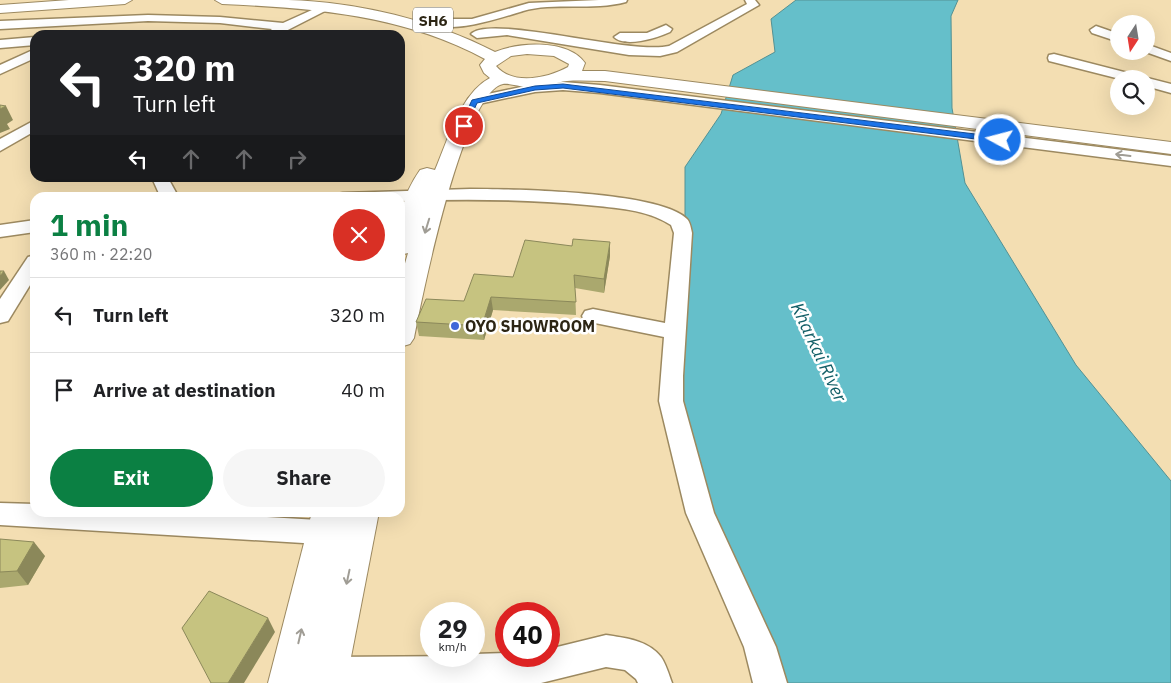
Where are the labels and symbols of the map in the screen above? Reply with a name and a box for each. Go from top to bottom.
road number: SH6 [413,8,453,32]
north arrow [1110,15,1155,60]
pin [443,105,485,147]
position arrow [973,113,1025,165]
one-way arrow [1115,150,1131,160]
one-way arrow [422,218,432,234]
water label: Kharkai River [786,299,852,406]
place label: OYO SHOWROOM [465,316,595,336]
marker: OYO SHOWROOM [449,320,461,332]
one-way arrow [343,569,352,585]
speed limit sign: 40 [495,602,560,667]
one-way arrow [296,628,305,644]

